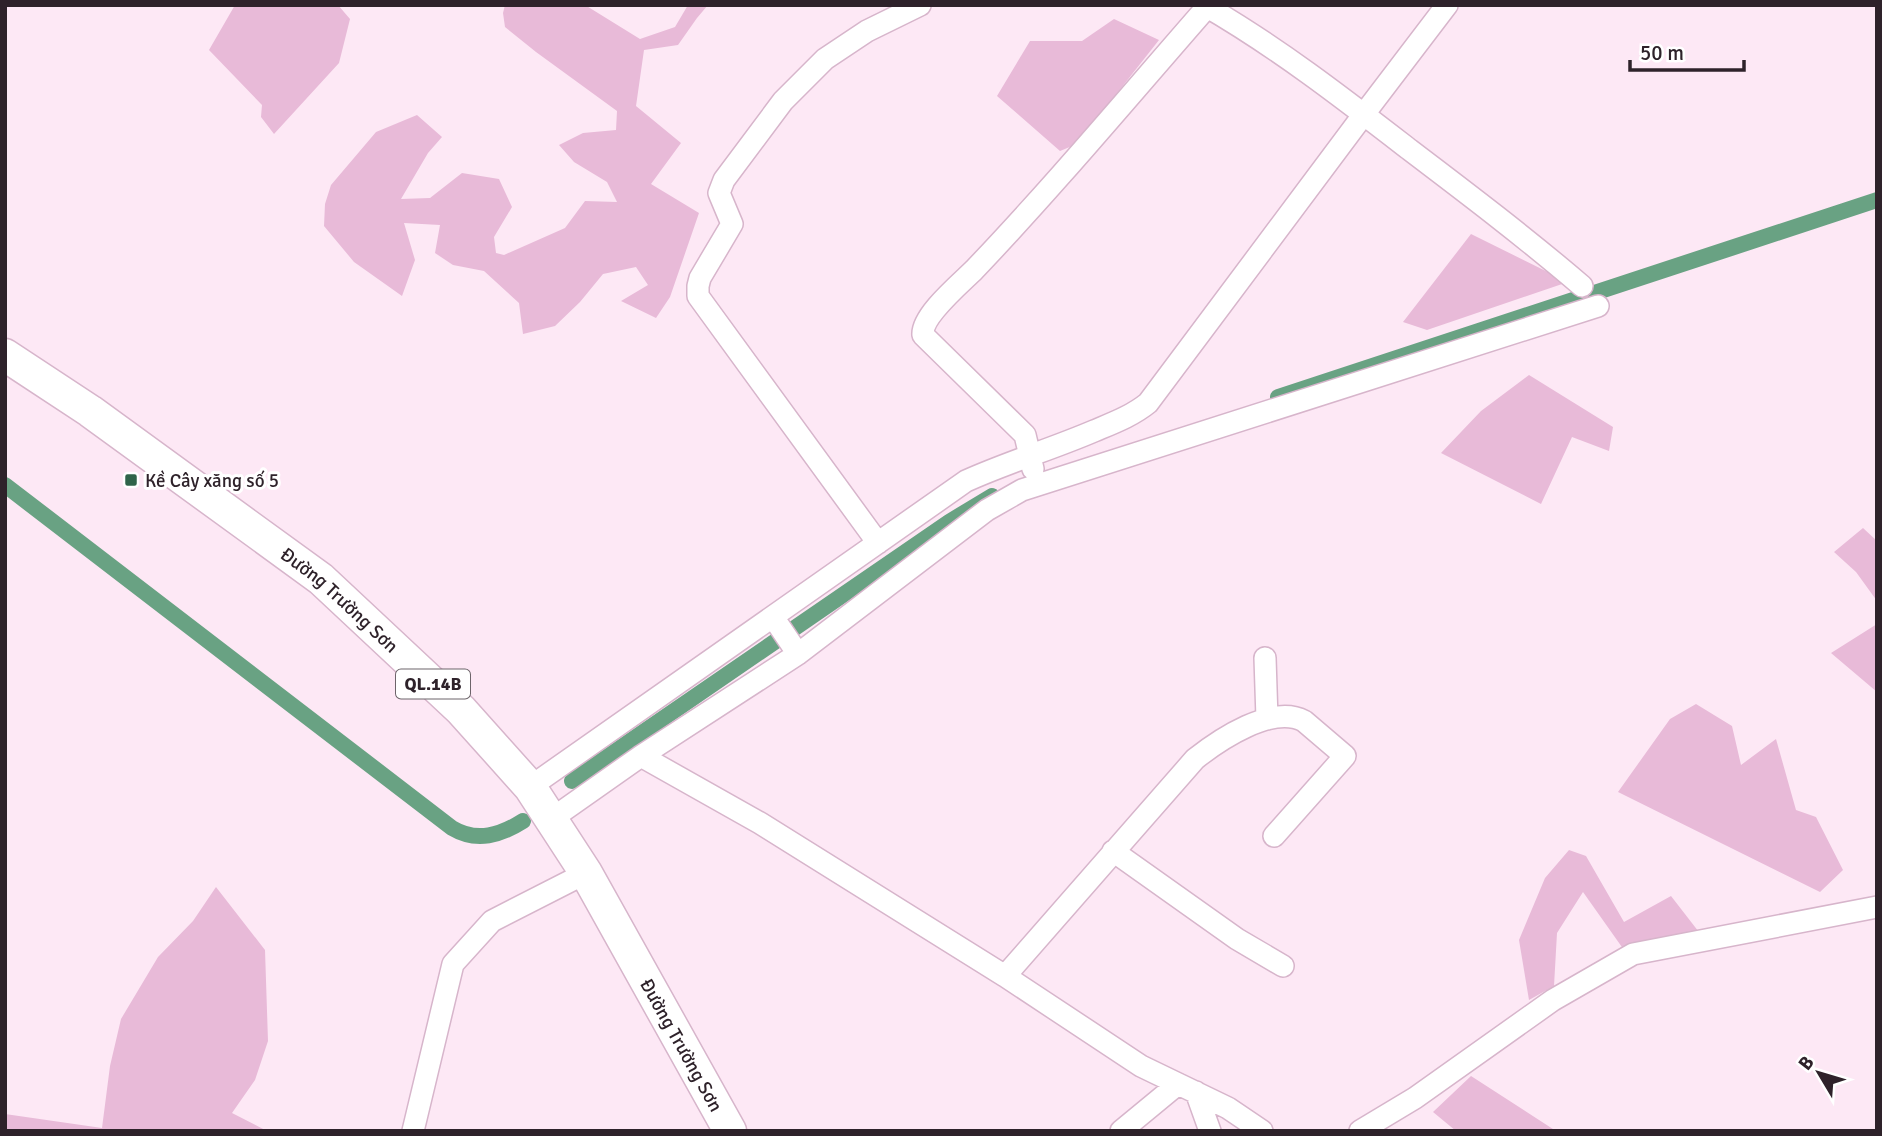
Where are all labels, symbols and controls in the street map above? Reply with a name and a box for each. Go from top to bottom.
scale bar [1630,28,1744,72]
text: 50 m [1640,40,1684,66]
place label: Kề Cây xăng số 5 [145,469,279,493]
marker: Kề Cây xăng số 5 [123,472,139,488]
street label: Đường Trường Sơn [275,543,403,658]
road number: QL.14B [396,670,470,698]
street label: Đường Trường Sơn [634,974,728,1116]
north arrow [1784,1038,1854,1108]
text: B [1793,1051,1820,1075]

